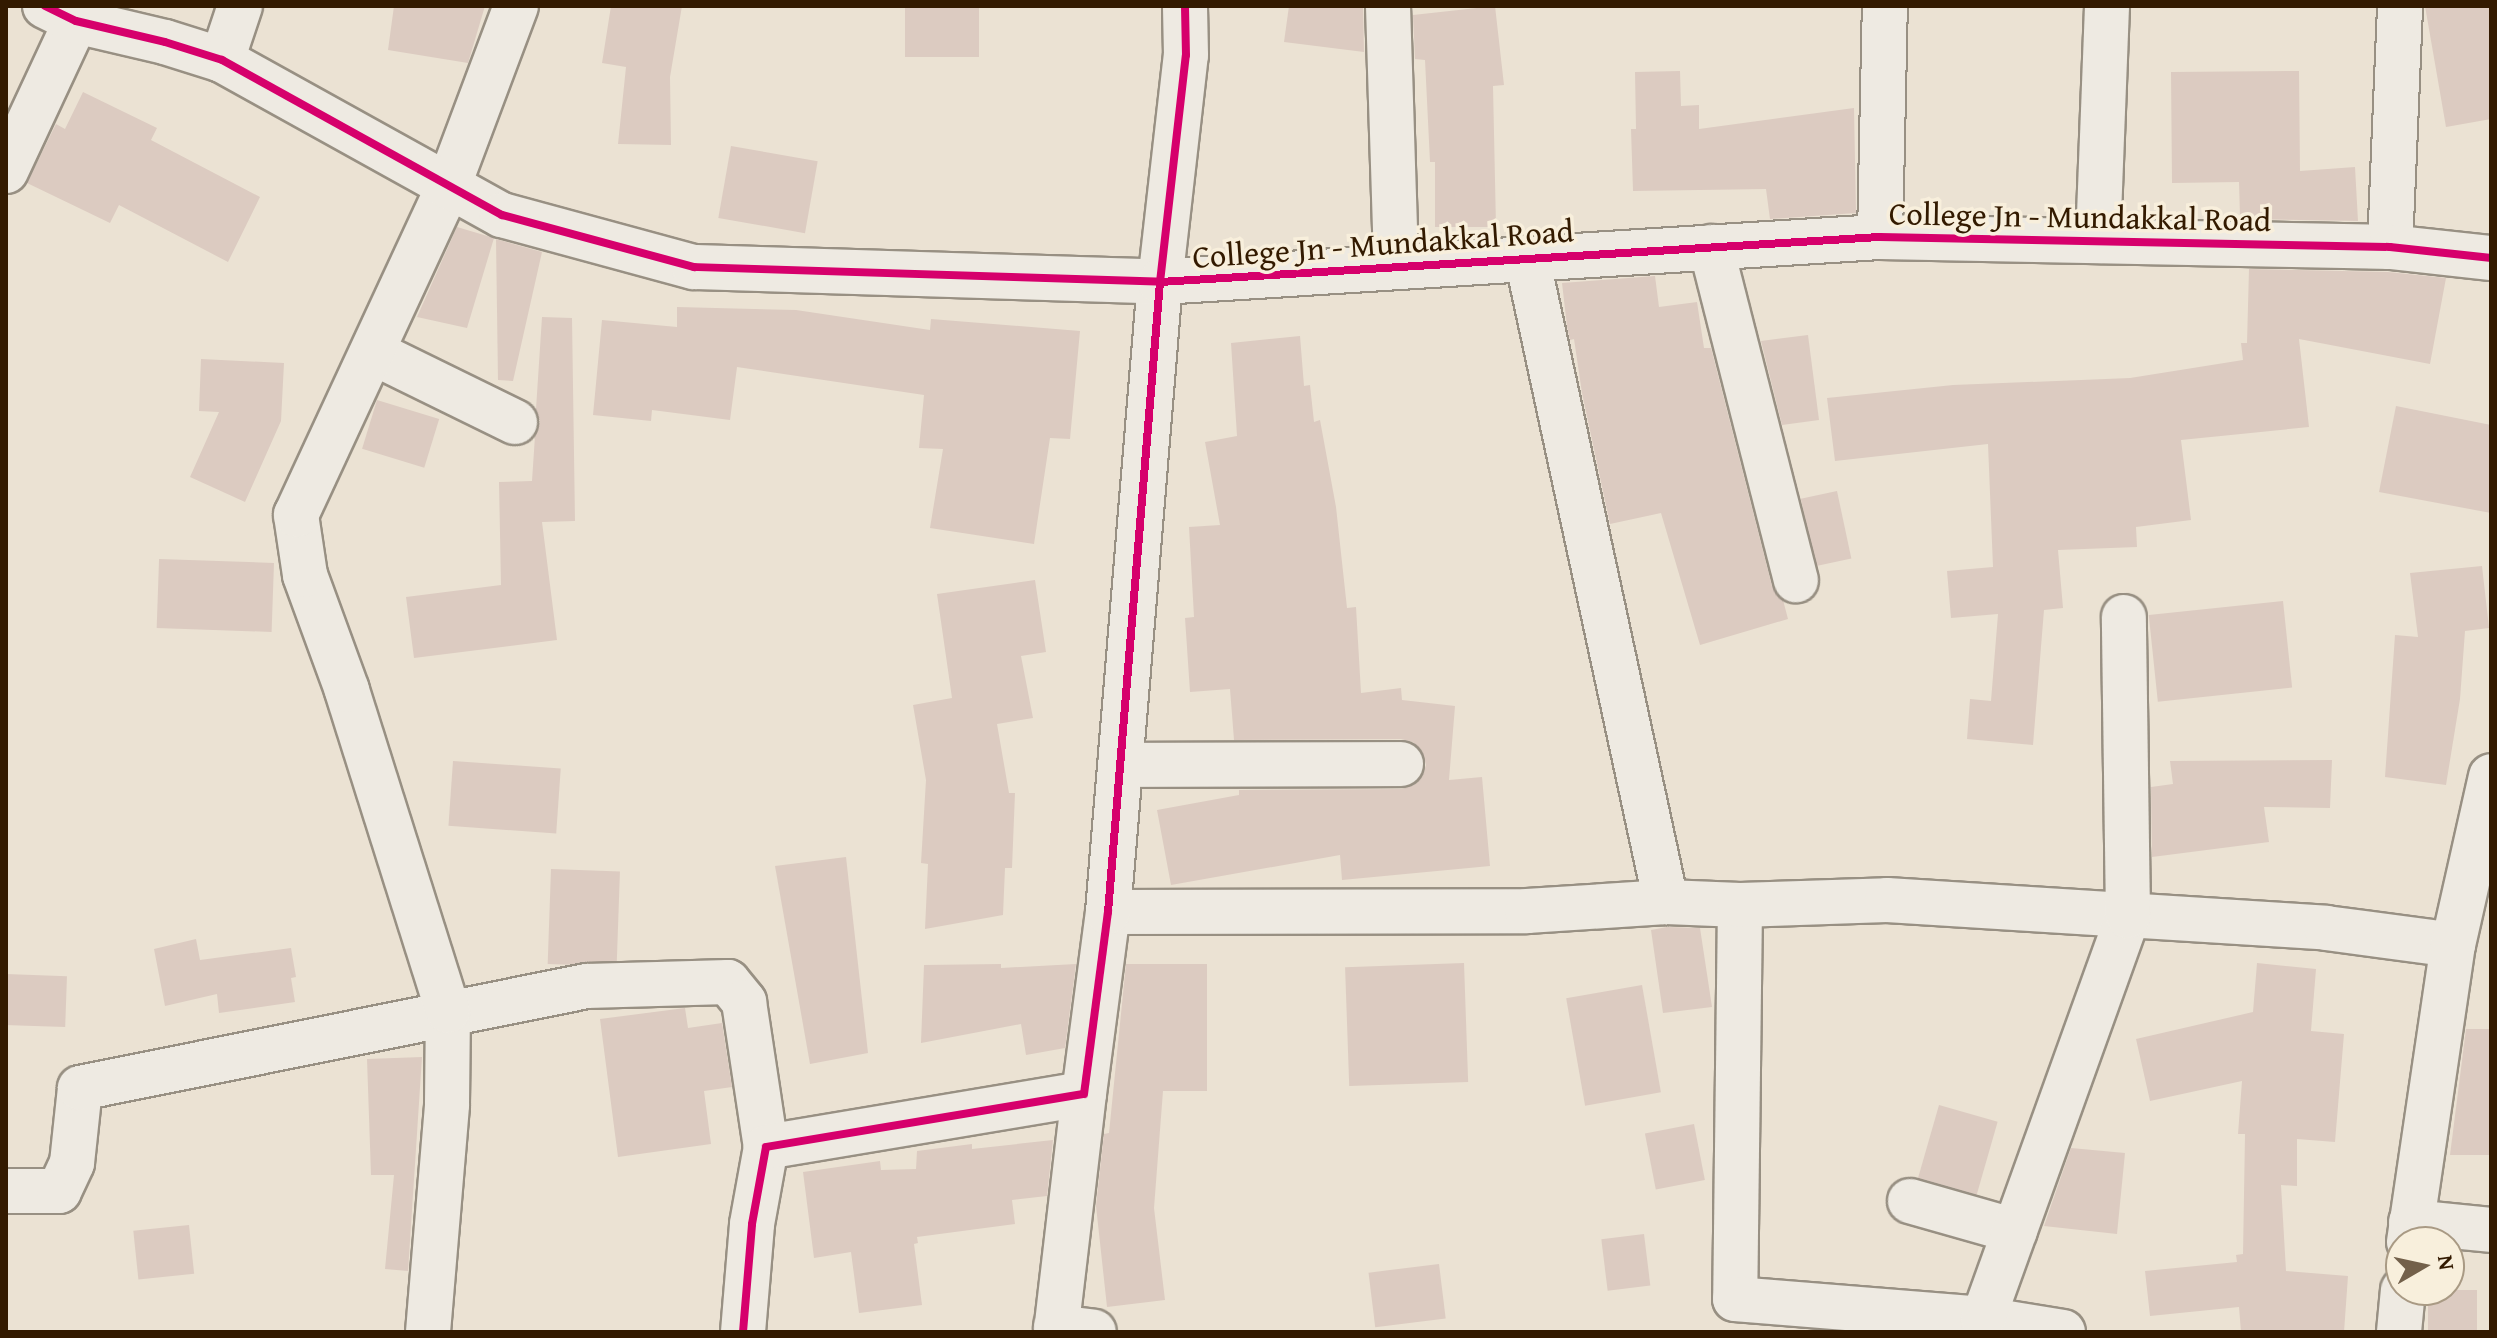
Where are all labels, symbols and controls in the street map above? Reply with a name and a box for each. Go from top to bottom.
street label: College Jn - Mundakkal Road [1889,194,2271,240]
street label: College Jn - Mundakkal Road [1191,212,1575,276]
north arrow [2385,1226,2465,1306]
text: N [2430,1253,2464,1272]

